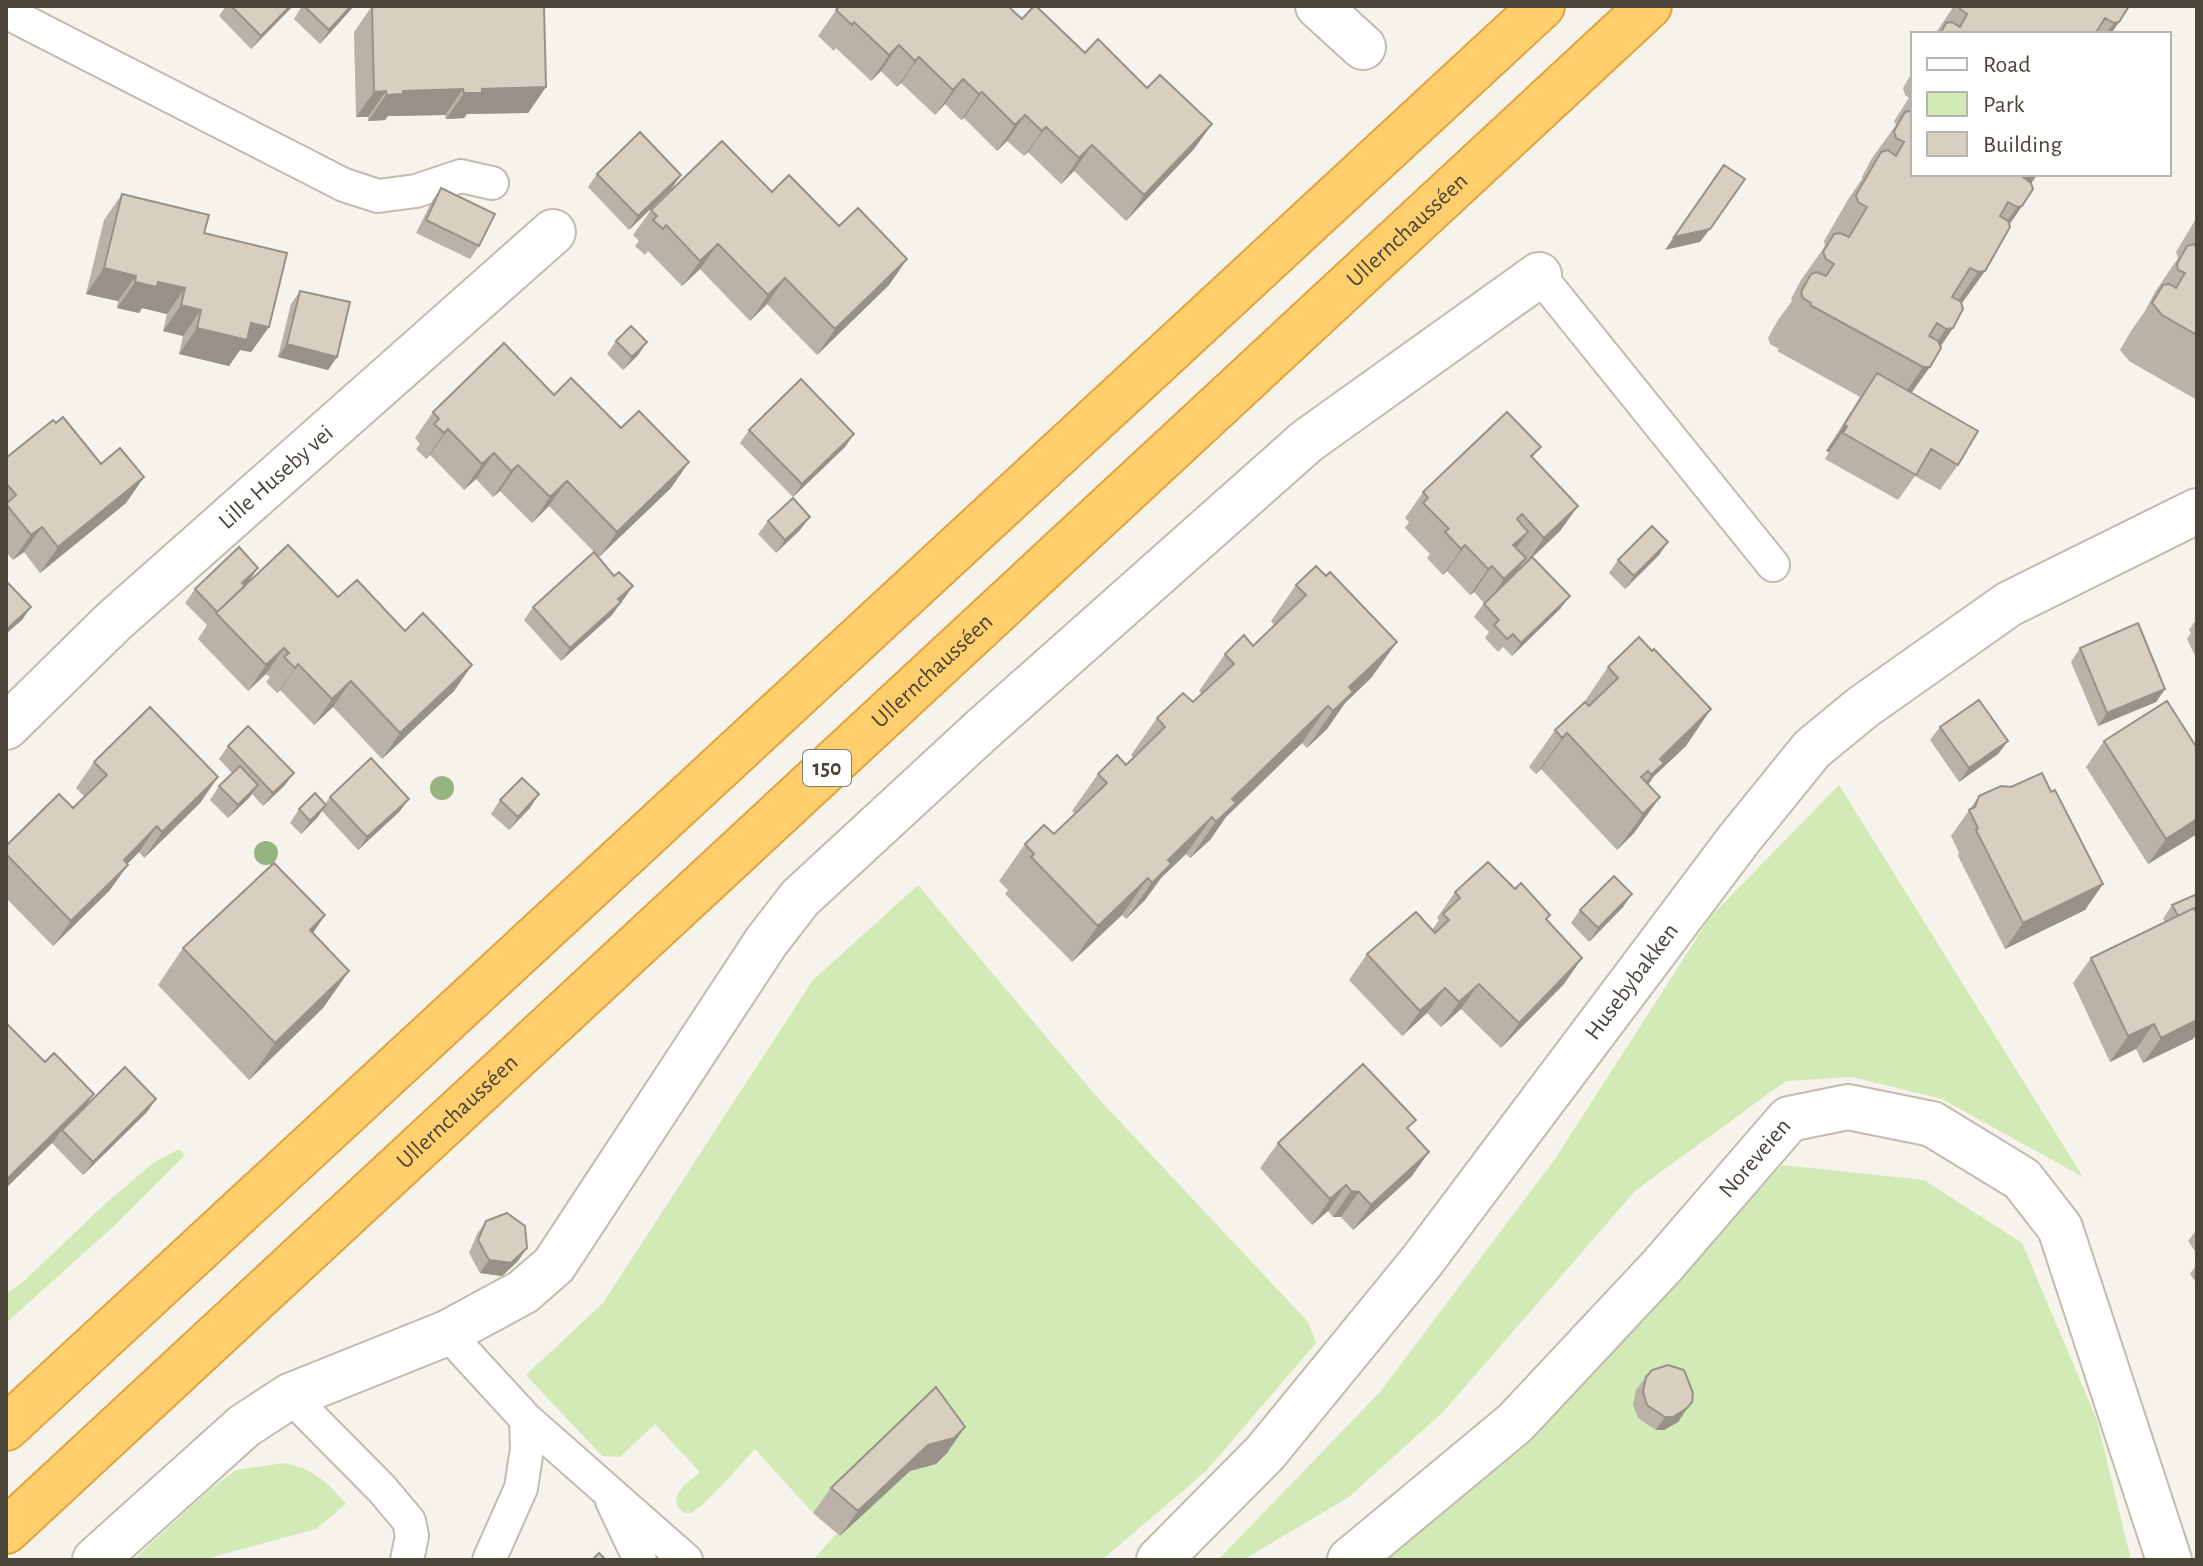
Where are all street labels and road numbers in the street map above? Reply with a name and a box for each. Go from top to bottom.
street label: Ullernchausséen [1342,169,1473,292]
street label: Lille Huseby vei [214,421,338,534]
street label: Ullernchausséen [867,609,998,733]
road number: 150 [803,750,851,786]
street label: Husebybakken [1580,919,1683,1044]
street label: Ullernchausséen [392,1050,523,1174]
street label: Noreveien [1715,1114,1796,1203]

